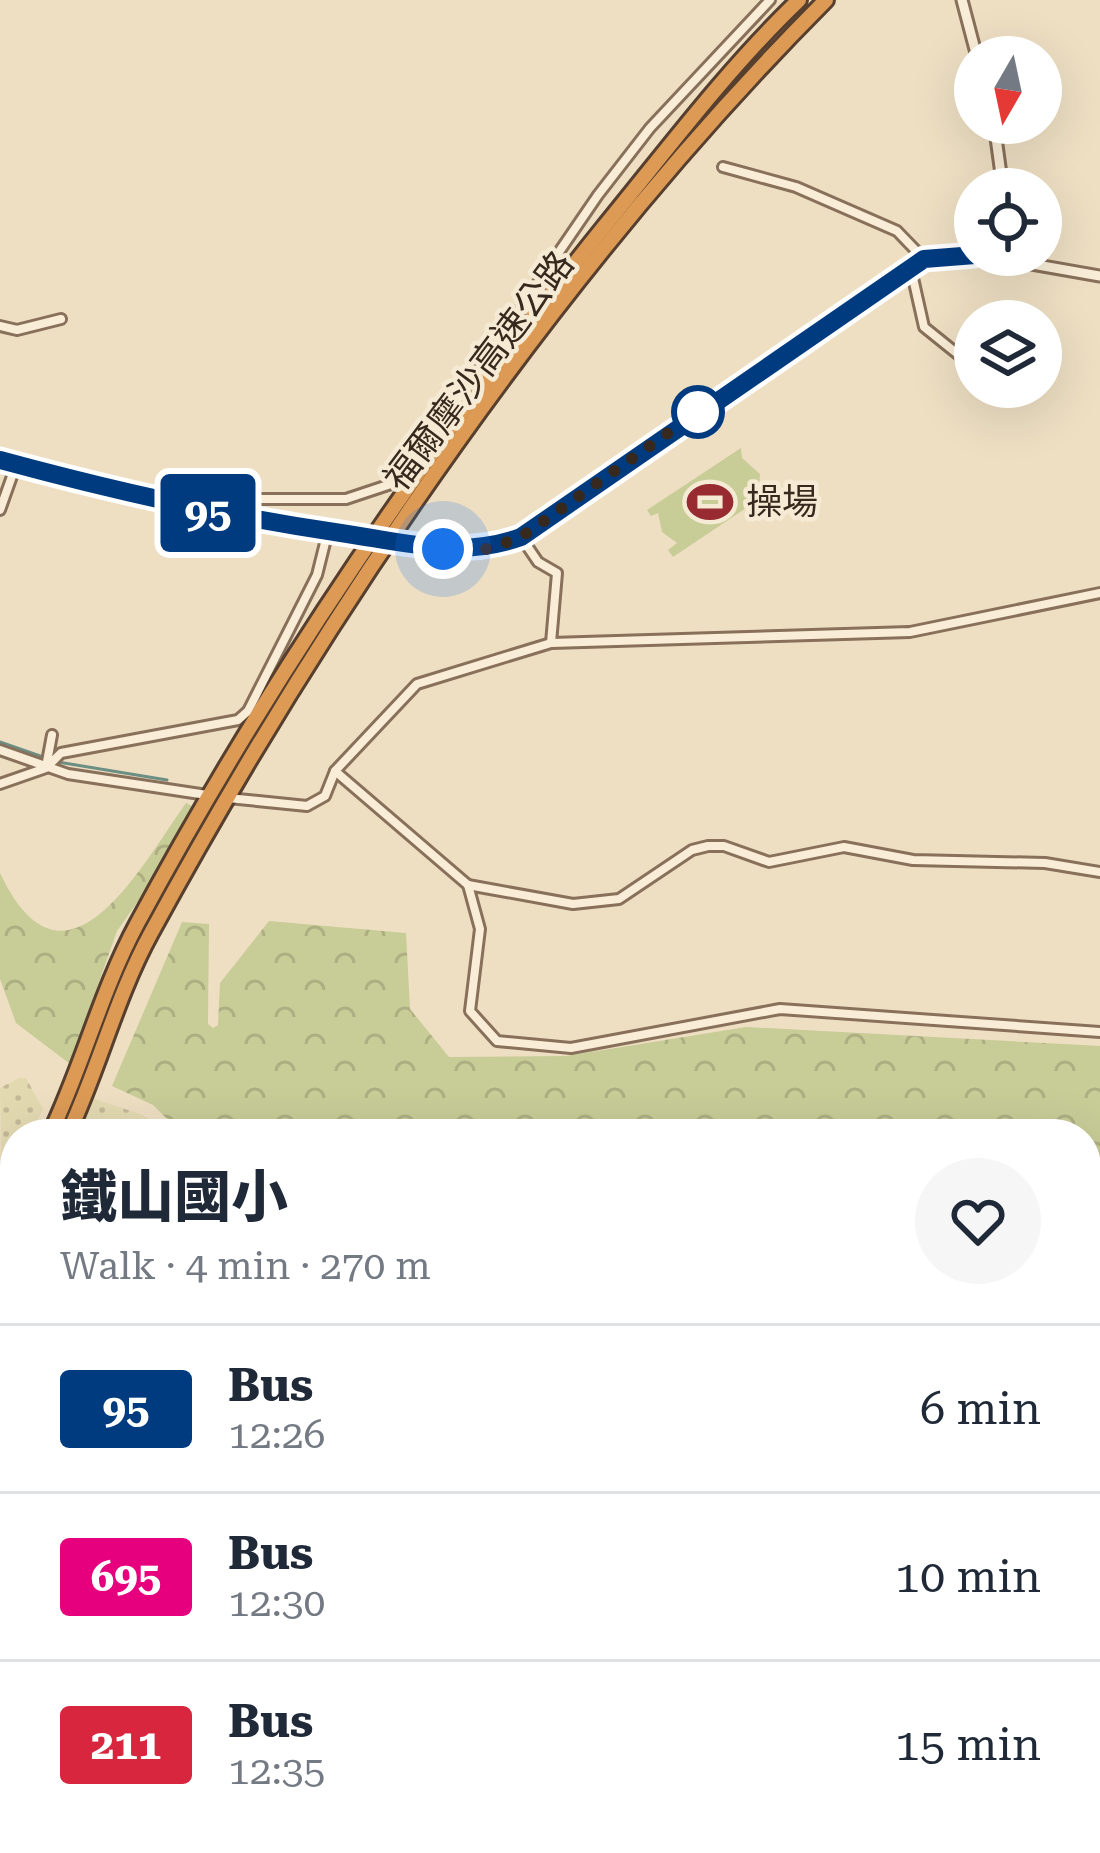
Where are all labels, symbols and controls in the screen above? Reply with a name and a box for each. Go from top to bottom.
north arrow [954,36,1062,144]
map controls [954,36,1062,408]
button: locate [954,168,1062,276]
street label: 福爾摩沙高速公路 [376,243,582,499]
button: layers [954,300,1062,408]
unlabelled marker [673,387,723,437]
line badge: 95 [154,474,262,552]
sports icon: 操場 [685,477,735,527]
place label: 操場 [746,481,818,523]
text: 95 [184,488,232,537]
your location [413,519,473,579]
button: heart [915,1158,1041,1284]
text: 鐵山國小 [60,1164,288,1231]
text: Walk · 4 min · 270 m [60,1243,431,1289]
text: Bus [228,1359,313,1412]
text: 6 min [920,1382,1041,1435]
text: 95 [102,1384,150,1433]
text: 12:26 [228,1412,325,1458]
text: Bus [228,1527,313,1580]
text: 10 min [895,1550,1041,1603]
text: 695 [91,1552,161,1601]
text: 12:30 [228,1580,325,1626]
text: Bus [228,1695,313,1748]
text: 15 min [895,1718,1041,1771]
text: 211 [91,1720,161,1769]
text: 12:35 [228,1748,325,1794]

